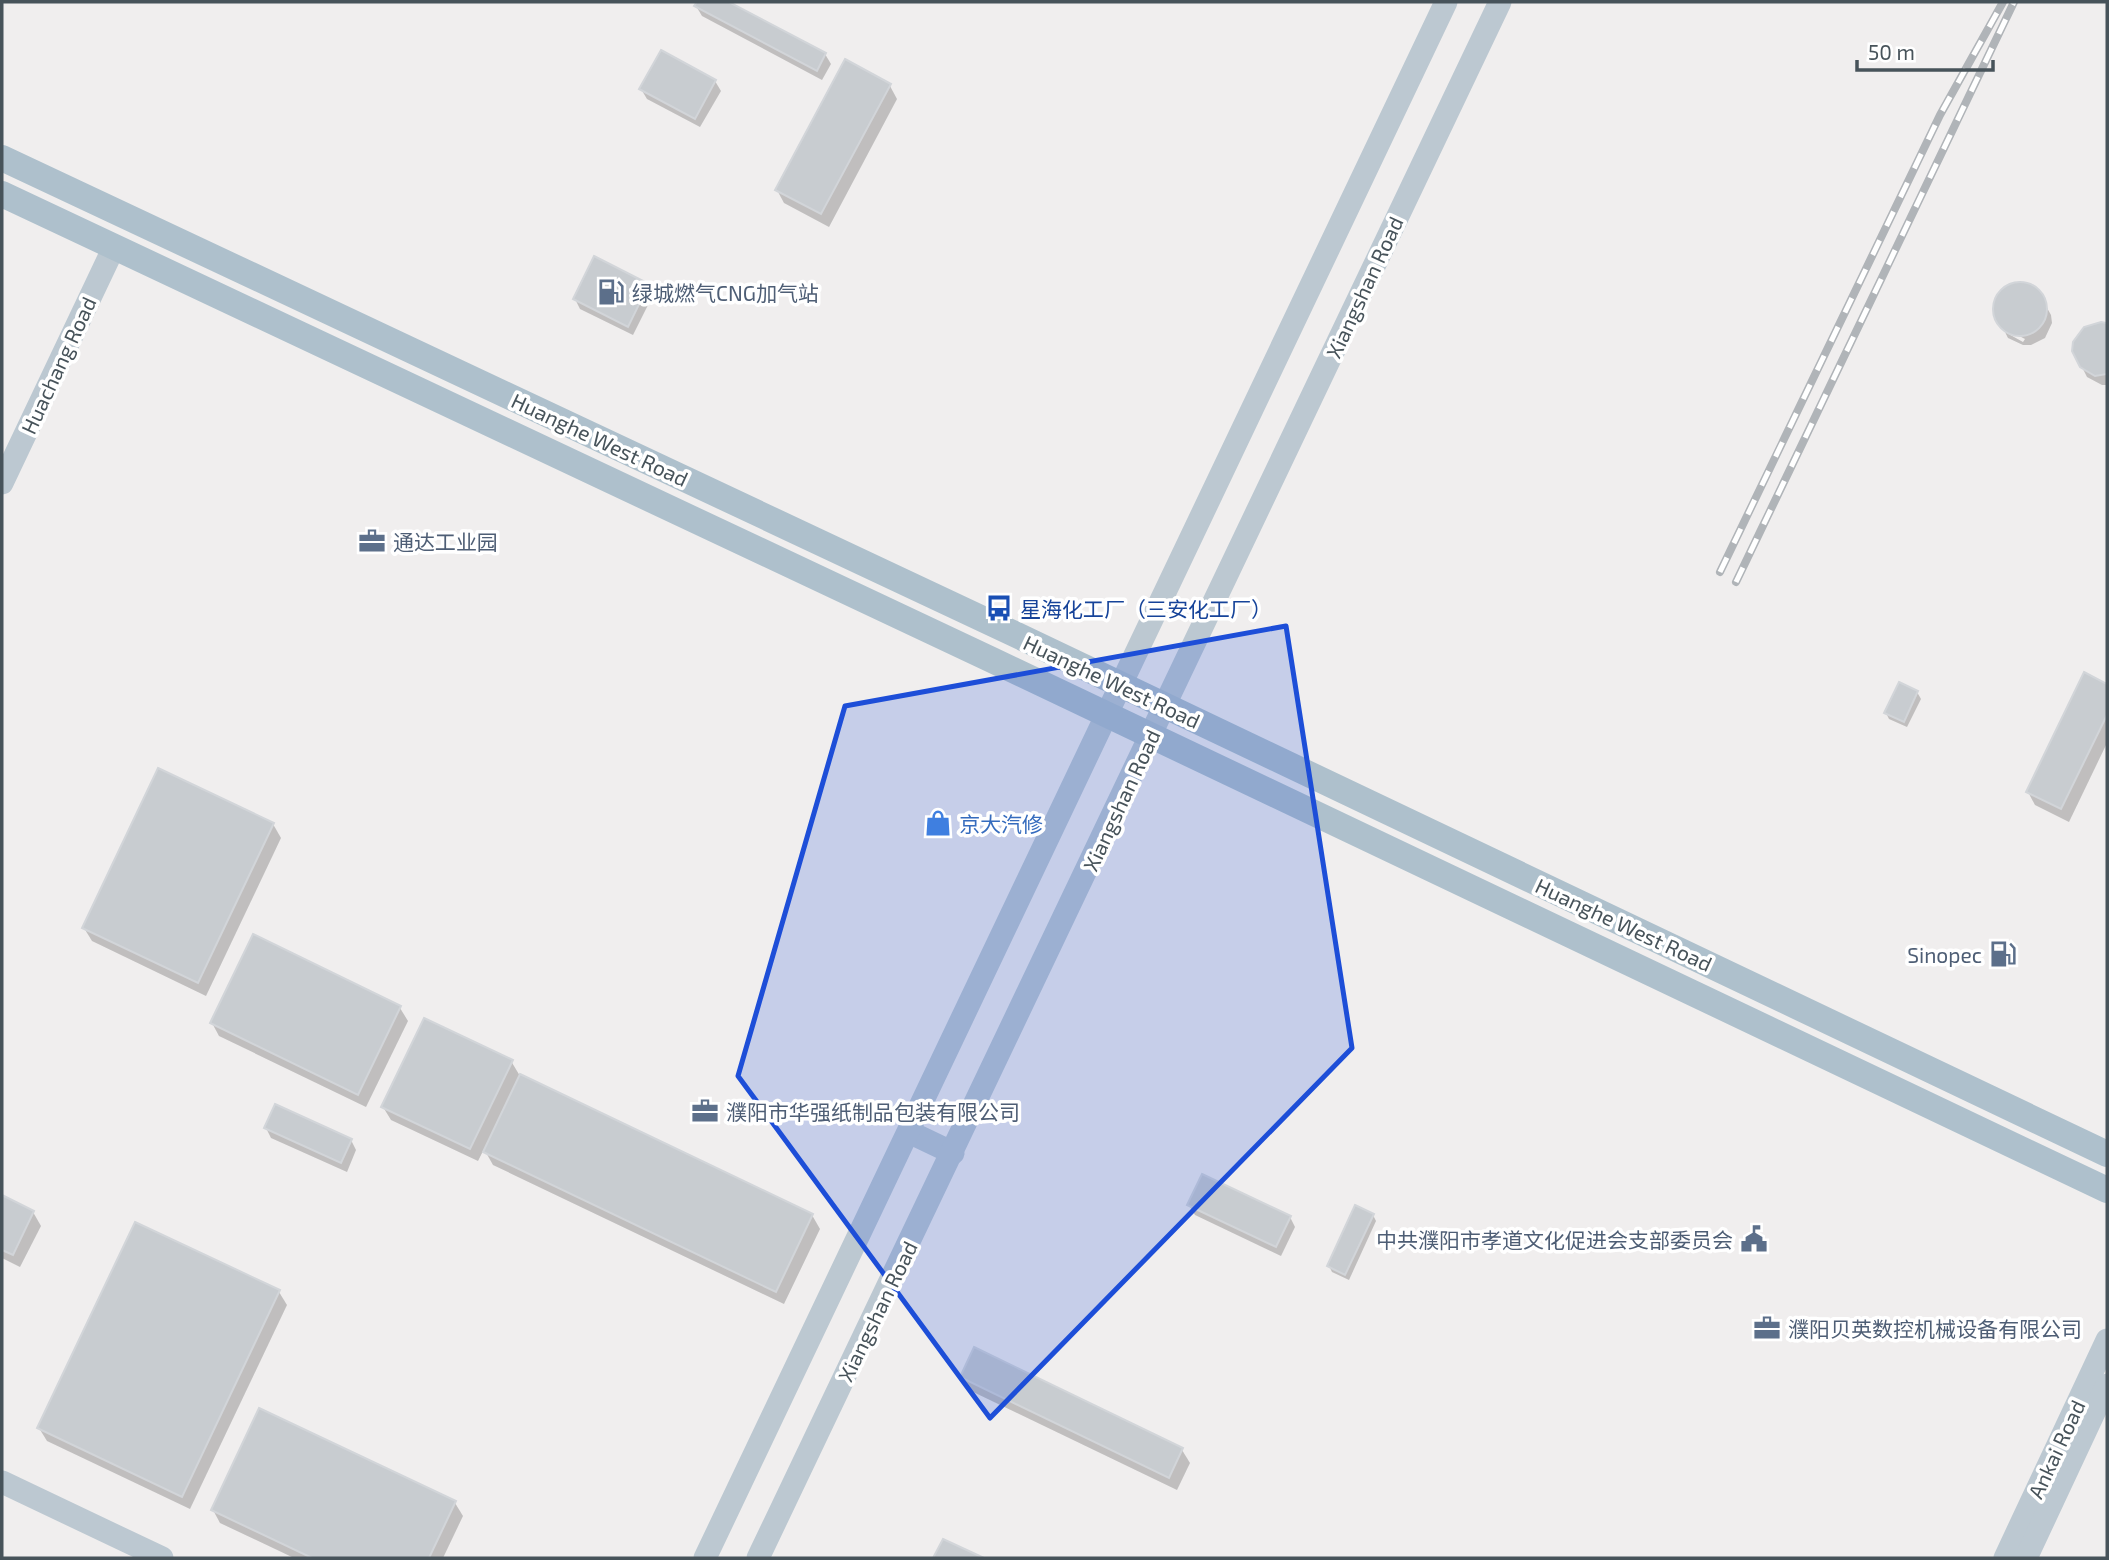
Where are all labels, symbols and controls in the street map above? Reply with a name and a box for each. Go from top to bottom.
scale bar [1857,28,1994,72]
text: 50 m [1868,39,1915,64]
street label: Xiangshan Road [1320,212,1408,362]
fuel station icon: 绿城燃气CNG加气站 [596,277,626,307]
place label: 绿城燃气CNG加气站 [632,280,819,305]
street label: Huachang Road [15,292,101,438]
street label: Huanghe West Road [508,387,692,491]
office icon: 通达工业园 [357,526,387,556]
place label: 通达工业园 [393,529,498,554]
bus stop icon: 星海化工厂（三安化工厂） [984,593,1014,623]
place label: 星海化工厂（三安化工厂） [1020,596,1272,621]
street label: Huanghe West Road [1020,629,1204,733]
street label: Xiangshan Road [1077,725,1165,875]
shop icon: 京大汽修 [923,808,953,838]
place label: 京大汽修 [959,811,1043,836]
street label: Huanghe West Road [1532,872,1716,976]
fuel station icon: Sinopec [1988,939,2018,969]
place label: Sinopec [1907,942,1982,967]
office icon: 濮阳市华强纸制品包装有限公司 [690,1096,720,1126]
place label: 濮阳市华强纸制品包装有限公司 [726,1099,1020,1124]
public building icon: 中共濮阳市孝道文化促进会支部委员会 [1739,1224,1769,1254]
place label: 中共濮阳市孝道文化促进会支部委员会 [1376,1227,1733,1252]
street label: Xiangshan Road [832,1237,922,1385]
office icon: 濮阳贝英数控机械设备有限公司 [1752,1313,1782,1343]
place label: 濮阳贝英数控机械设备有限公司 [1788,1316,2082,1341]
street label: Ankai Road [2022,1396,2090,1502]

